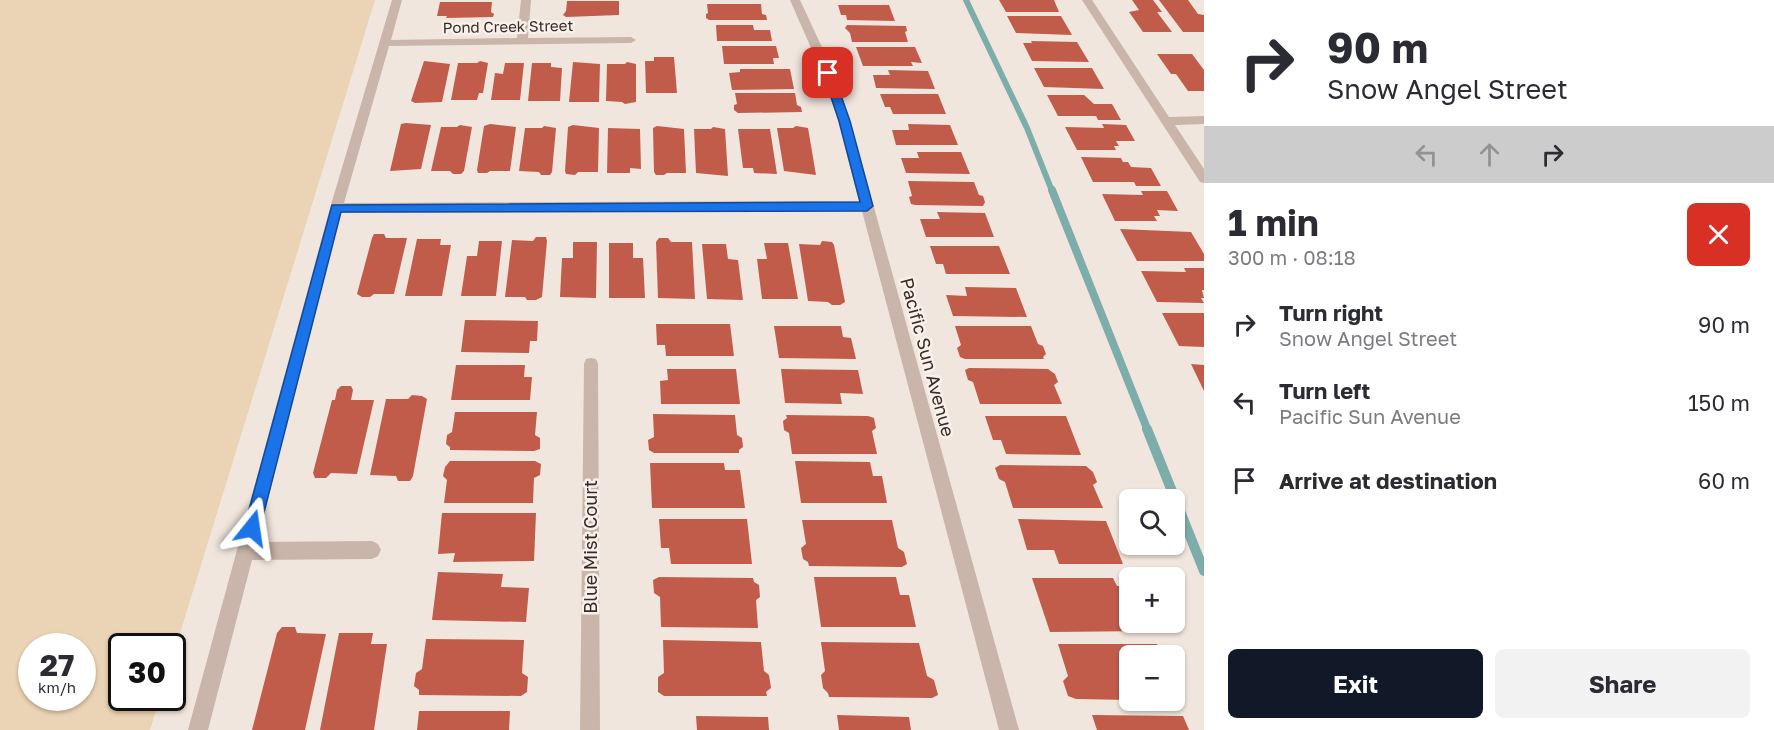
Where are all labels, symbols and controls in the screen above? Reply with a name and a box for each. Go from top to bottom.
street label: Pond Creek Street [442,16,574,36]
text: 90 m [1327,22,1428,72]
icon: right [1228,24,1306,102]
pin [802,47,853,98]
icon: arrive [811,56,844,89]
text: Snow Angel Street [1327,73,1568,105]
icon: left [1410,138,1443,171]
icon: ahead [1473,138,1506,171]
icon: right [1536,138,1569,171]
text: 1 min [1228,201,1319,244]
button: close [1687,203,1750,266]
text: 300 m · 08:18 [1228,245,1356,269]
street label: Pacific Sun Avenue [896,275,960,439]
text: Turn right [1279,299,1383,326]
icon: right [1228,308,1261,341]
text: 90 m [1698,311,1750,338]
text: Snow Angel Street [1279,326,1457,350]
text: Turn left [1279,377,1370,404]
icon: left [1228,386,1261,419]
text: 150 m [1688,389,1750,416]
text: Pacific Sun Avenue [1279,404,1461,428]
icon: arrive [1228,464,1261,497]
text: Arrive at destination [1279,467,1497,494]
text: 60 m [1698,467,1750,494]
street label: Blue Mist Court [579,480,601,614]
map controls [1119,489,1185,711]
button: search [1119,489,1185,555]
position arrow [220,496,284,560]
button: + [1119,567,1185,633]
speed limit sign: 30 [108,633,186,711]
button: − [1119,645,1185,711]
text: 27 [40,647,74,683]
button: Exit [1228,649,1483,718]
button: Share [1495,649,1750,718]
text: km/h [38,678,76,696]

